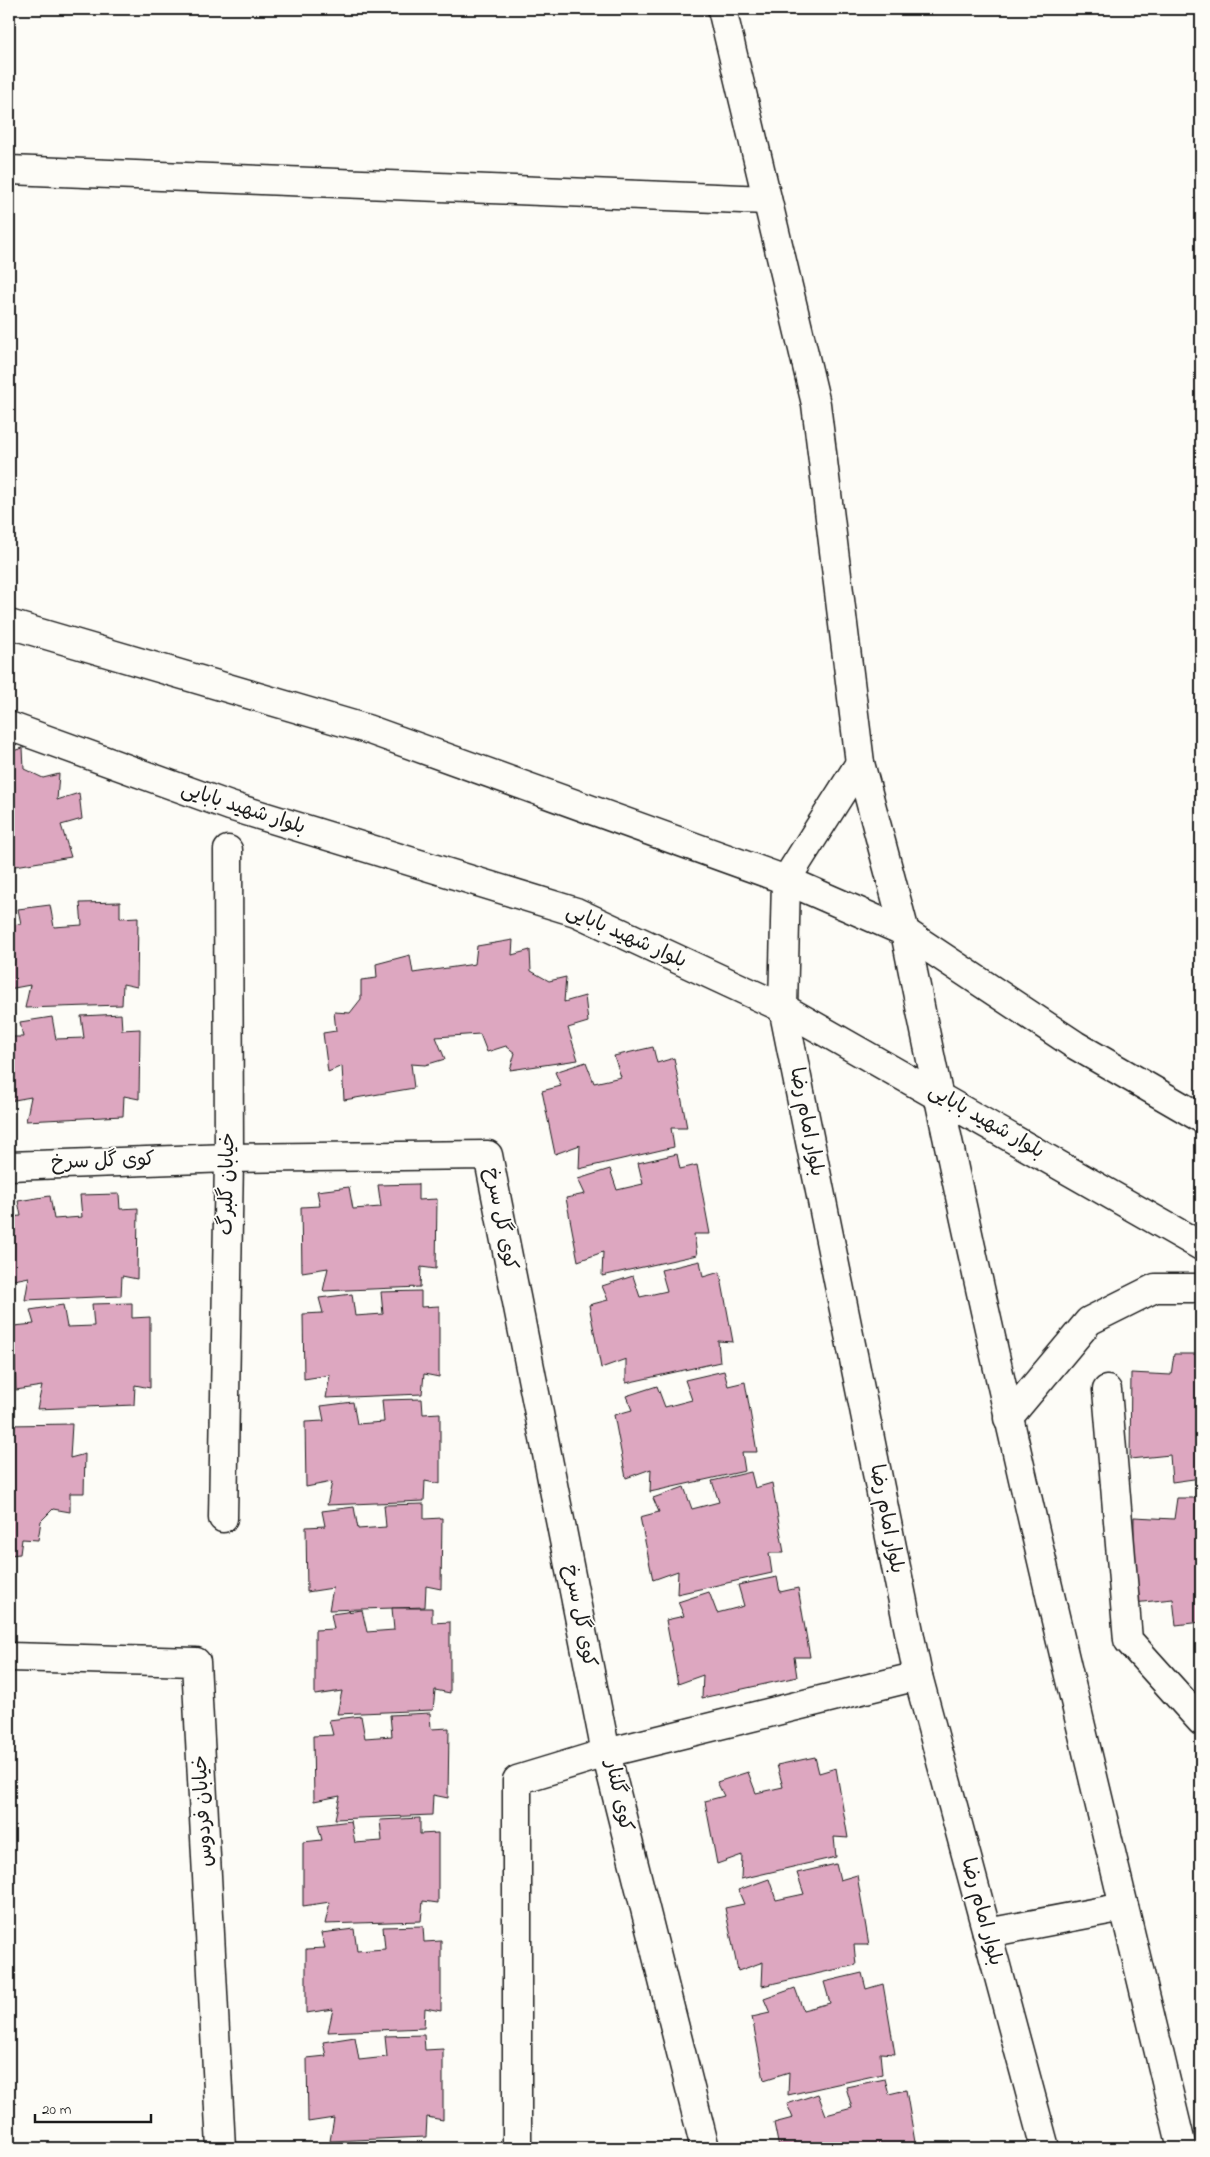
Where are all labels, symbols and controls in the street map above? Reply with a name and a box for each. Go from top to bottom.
street label: بلوار شهید بابایی [177,775,309,843]
street label: بلوار شهید بابایی [561,897,691,977]
street label: بلوار امام رضا [781,1065,831,1179]
street label: بلوار شهید بابایی [923,1077,1049,1167]
street label: خیابان گلبرگ [213,1132,243,1236]
street label: کوی گل سرخ [51,1146,155,1178]
street label: کوی گل سرخ [476,1165,524,1273]
street label: بلوار امام رضا [861,1462,911,1576]
street label: کوی گل سرخ [555,1562,603,1670]
street label: خیابان فردوس [187,1754,221,1868]
street label: کوی گلنار [596,1756,640,1834]
street label: بلوار امام رضا [953,1855,1009,1969]
scale bar [35,2092,151,2124]
text: 20 m [42,2099,72,2121]

